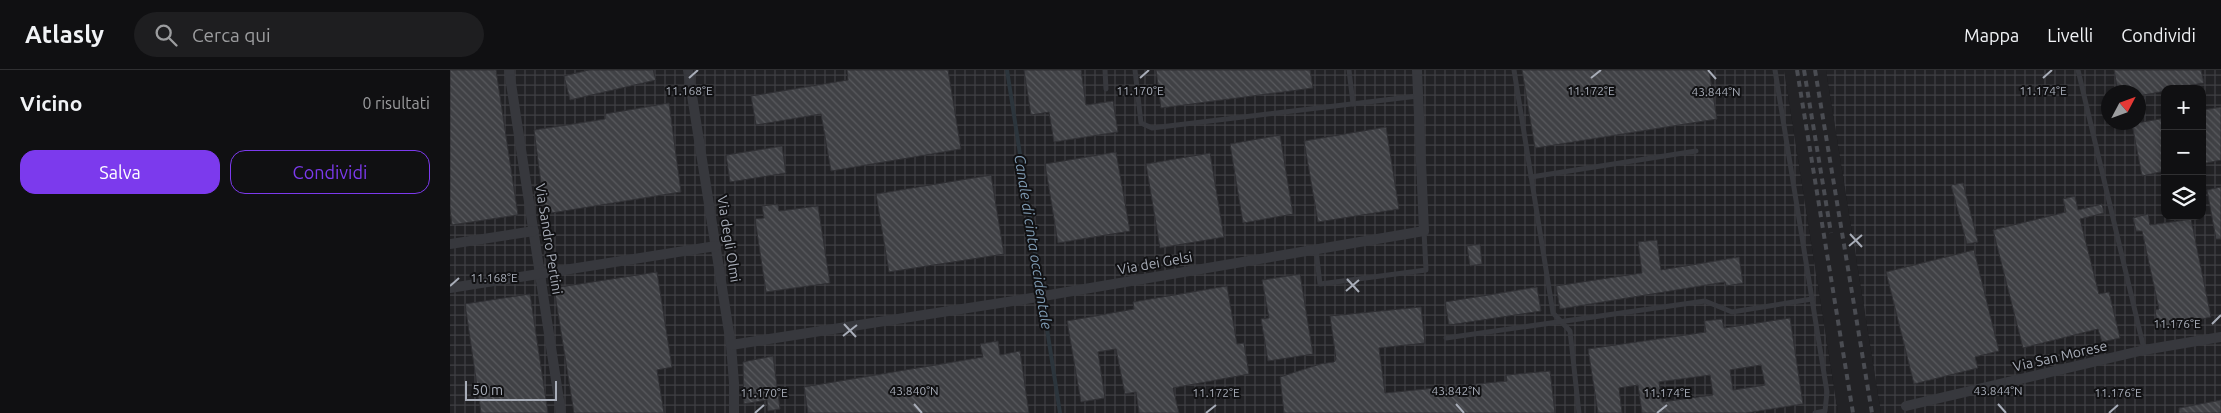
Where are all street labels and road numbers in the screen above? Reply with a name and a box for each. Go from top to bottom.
street label: Via Sandro Pertini [532,182,566,296]
street label: Via degli Olmi [714,195,744,283]
street label: Via dei Gelsi [1116,249,1194,277]
street label: Via San Morese [2011,337,2109,375]

